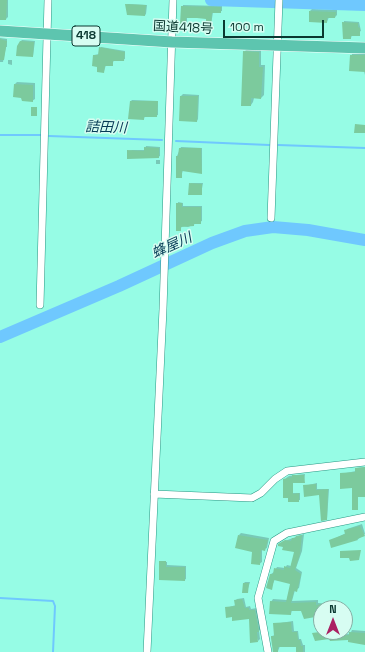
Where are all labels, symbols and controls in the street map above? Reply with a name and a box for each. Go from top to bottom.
scale bar [225,12,326,38]
street label: 国道418号 [152,19,214,37]
text: 100 m [230,19,264,35]
road number: 418 [72,26,100,46]
water label: 詰田川 [85,119,127,137]
water label: 蜂屋川 [149,230,195,262]
north arrow [313,600,353,640]
text: N [329,602,337,616]

